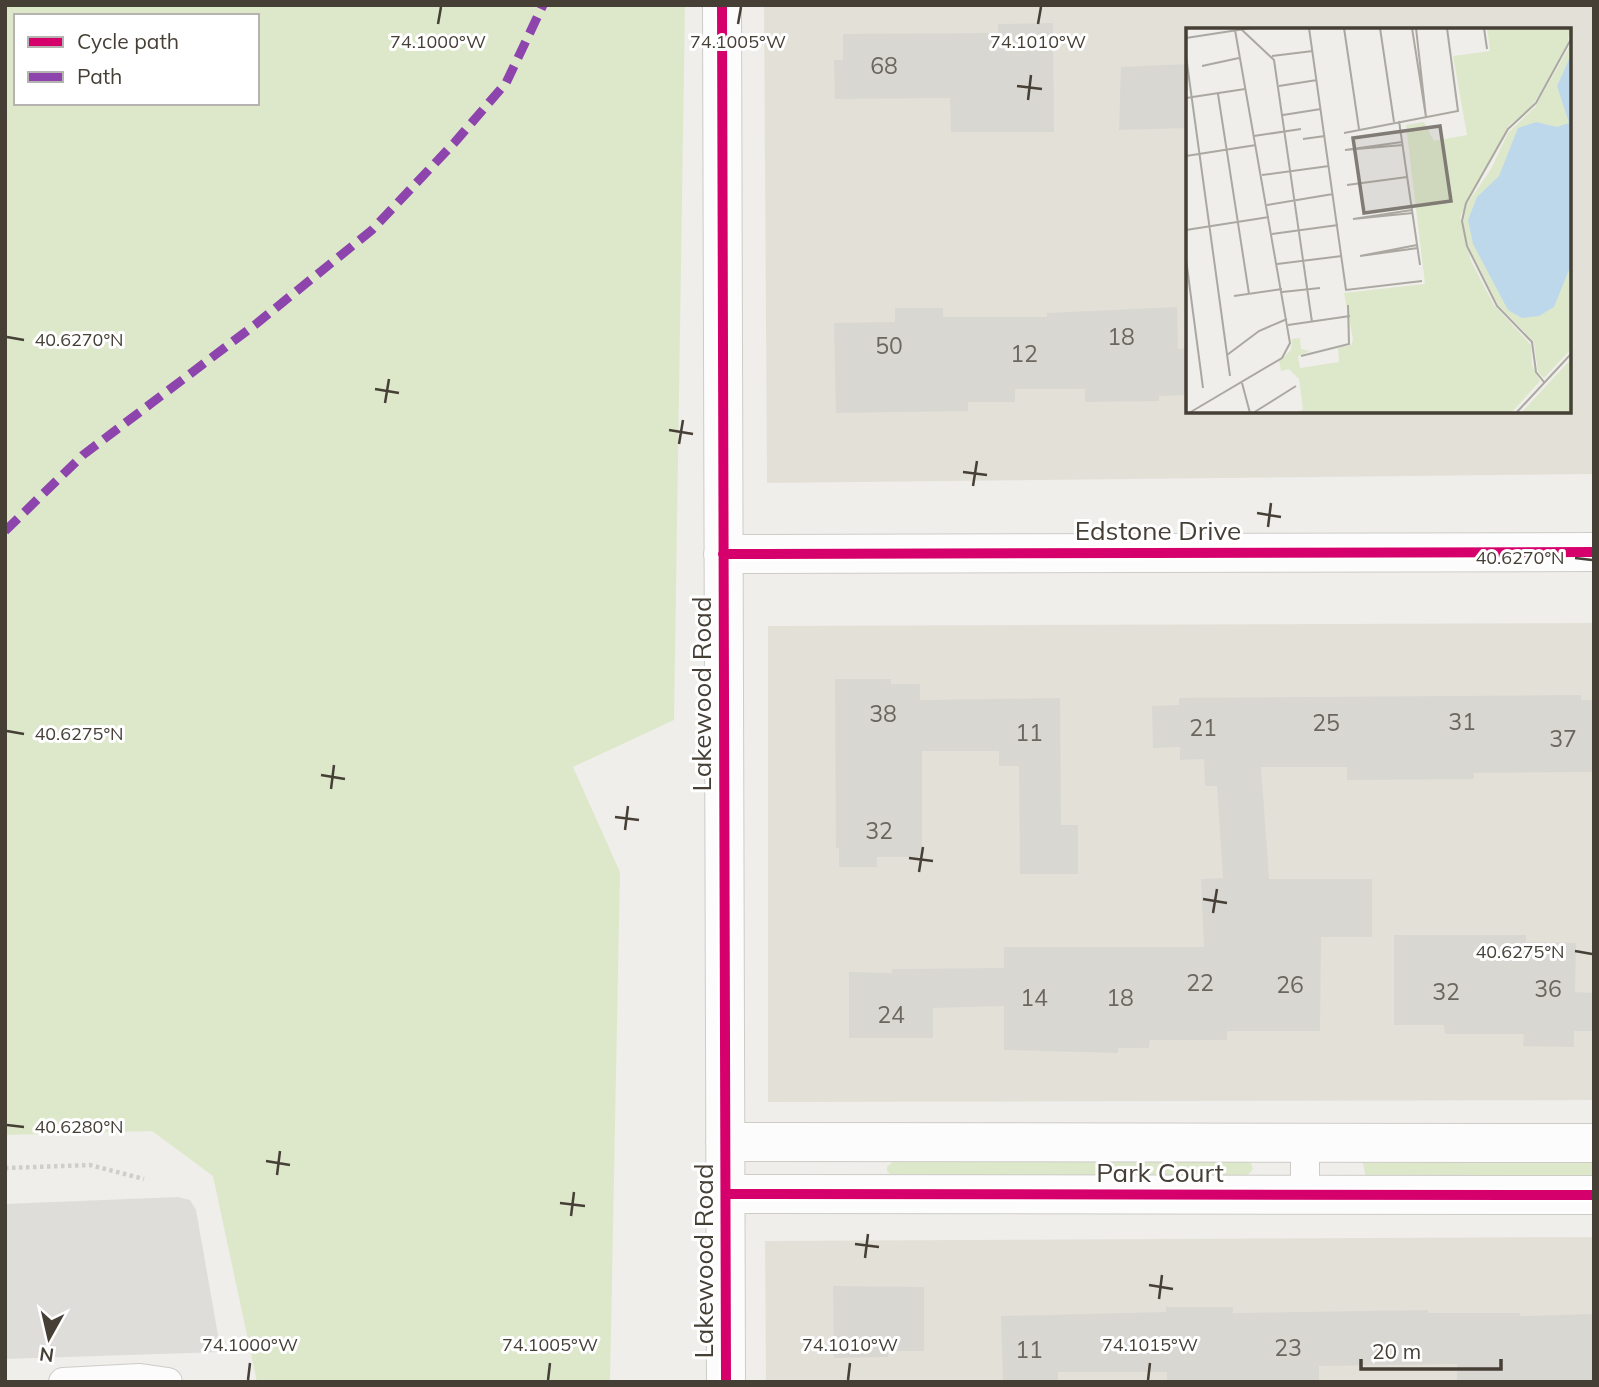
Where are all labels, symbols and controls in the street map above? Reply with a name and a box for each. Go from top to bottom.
legend [14,14,259,105]
text: Cycle path [77,28,179,54]
inset map [1186,28,1571,413]
text: 74.1000°W [390,30,486,53]
text: 74.1005°W [690,30,786,53]
text: 74.1010°W [990,30,1086,53]
house number: 68 [870,51,898,80]
text: Path [77,63,122,89]
house number: 18 [1107,322,1135,351]
text: 40.6270°N [34,328,124,351]
house number: 50 [875,331,903,360]
house number: 12 [1010,339,1038,368]
street label: Edstone Drive [1075,514,1241,547]
text: 40.6270°N [1475,546,1565,569]
street label: Lakewood Road [685,596,718,792]
house number: 38 [869,699,897,728]
house number: 31 [1448,707,1476,736]
house number: 25 [1312,708,1340,737]
house number: 21 [1189,713,1217,742]
house number: 11 [1015,718,1043,747]
text: 40.6275°N [34,722,124,745]
house number: 37 [1549,724,1577,753]
house number: 32 [865,816,893,845]
text: 40.6275°N [1475,940,1565,963]
house number: 22 [1186,968,1214,997]
house number: 26 [1276,970,1304,999]
house number: 36 [1534,974,1562,1003]
house number: 32 [1432,977,1460,1006]
house number: 14 [1020,983,1048,1012]
house number: 18 [1106,983,1134,1012]
house number: 24 [877,1000,905,1029]
text: 40.6280°N [34,1115,124,1138]
street label: Park Court [1096,1156,1224,1189]
street label: Lakewood Road [687,1163,720,1359]
north arrow [14,1303,84,1373]
scale bar [1361,1328,1501,1372]
text: 74.1000°W [202,1333,298,1356]
text: 74.1005°W [502,1333,598,1356]
text: 74.1010°W [802,1333,898,1356]
text: 74.1015°W [1102,1333,1198,1356]
house number: 23 [1274,1333,1302,1362]
house number: 11 [1015,1335,1043,1364]
text: 20 m [1372,1338,1421,1364]
text: N [38,1342,55,1368]

